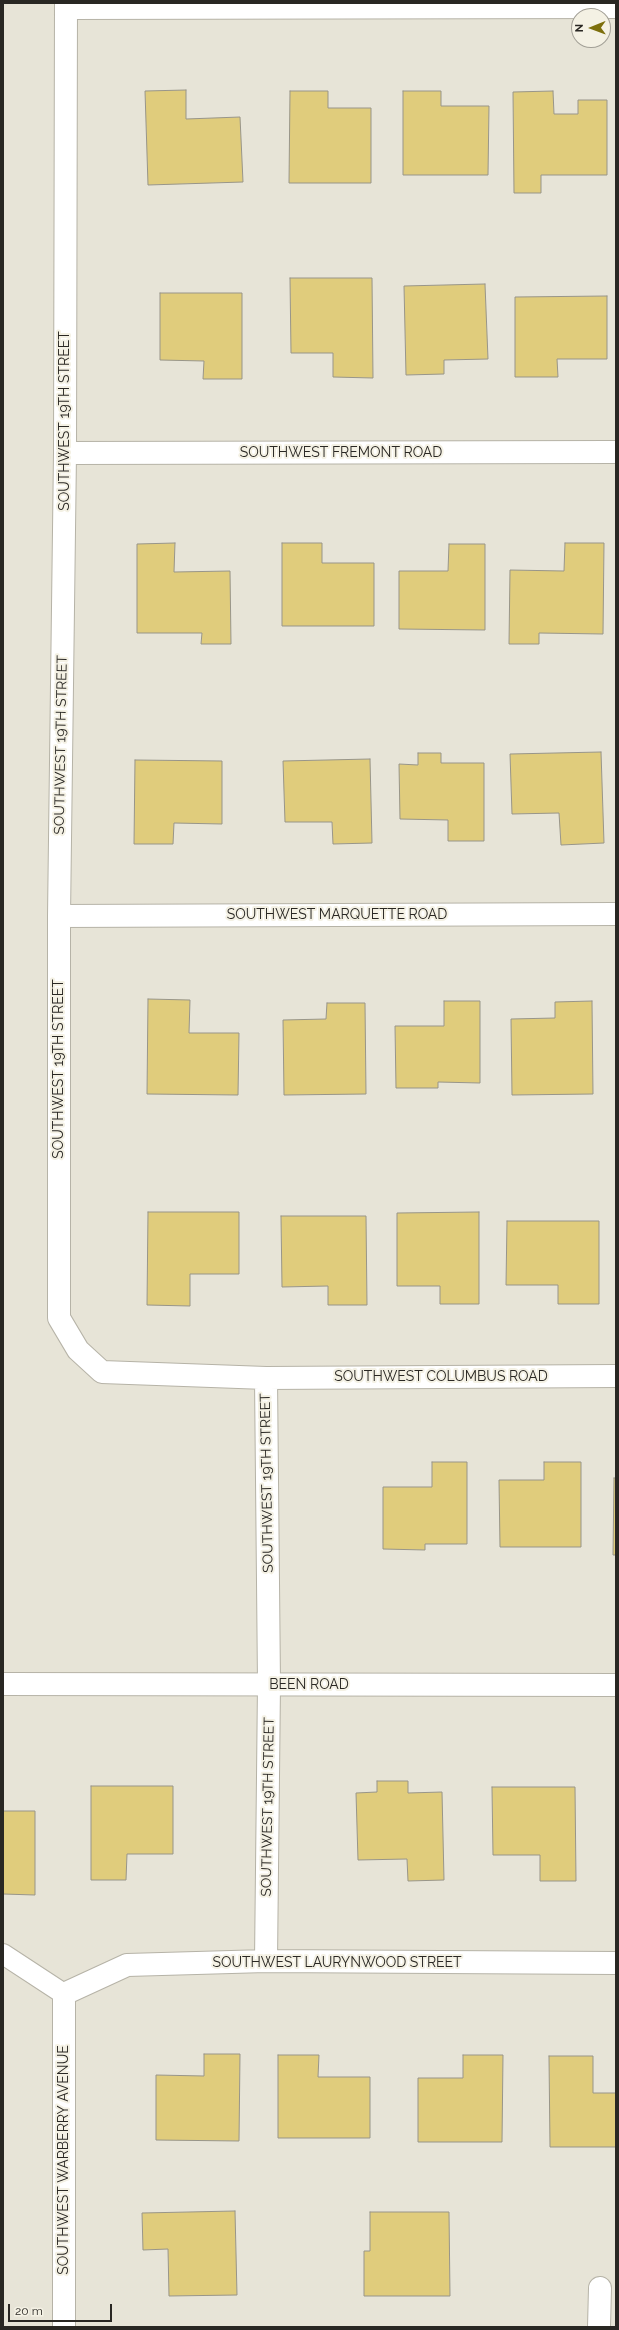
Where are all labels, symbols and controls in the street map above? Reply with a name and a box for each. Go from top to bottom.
north arrow [571,8,611,48]
text: N [573,24,586,33]
street label: SOUTHWEST 19TH STREET [57,331,73,511]
street label: SOUTHWEST FREMONT ROAD [240,445,442,461]
street label: SOUTHWEST 19TH STREET [51,655,71,835]
street label: SOUTHWEST MARQUETTE ROAD [227,907,447,923]
street label: SOUTHWEST 19TH STREET [51,979,67,1159]
street label: SOUTHWEST COLUMBUS ROAD [334,1369,548,1385]
street label: SOUTHWEST 19TH STREET [257,1393,277,1573]
street label: BEEN ROAD [269,1677,349,1693]
street label: SOUTHWEST 19TH STREET [258,1717,278,1897]
street label: SOUTHWEST LAURYNWOOD STREET [212,1955,462,1971]
street label: SOUTHWEST WARBERRY AVENUE [56,2045,72,2275]
scale bar [10,2296,114,2322]
text: 20 m [15,2304,43,2318]

